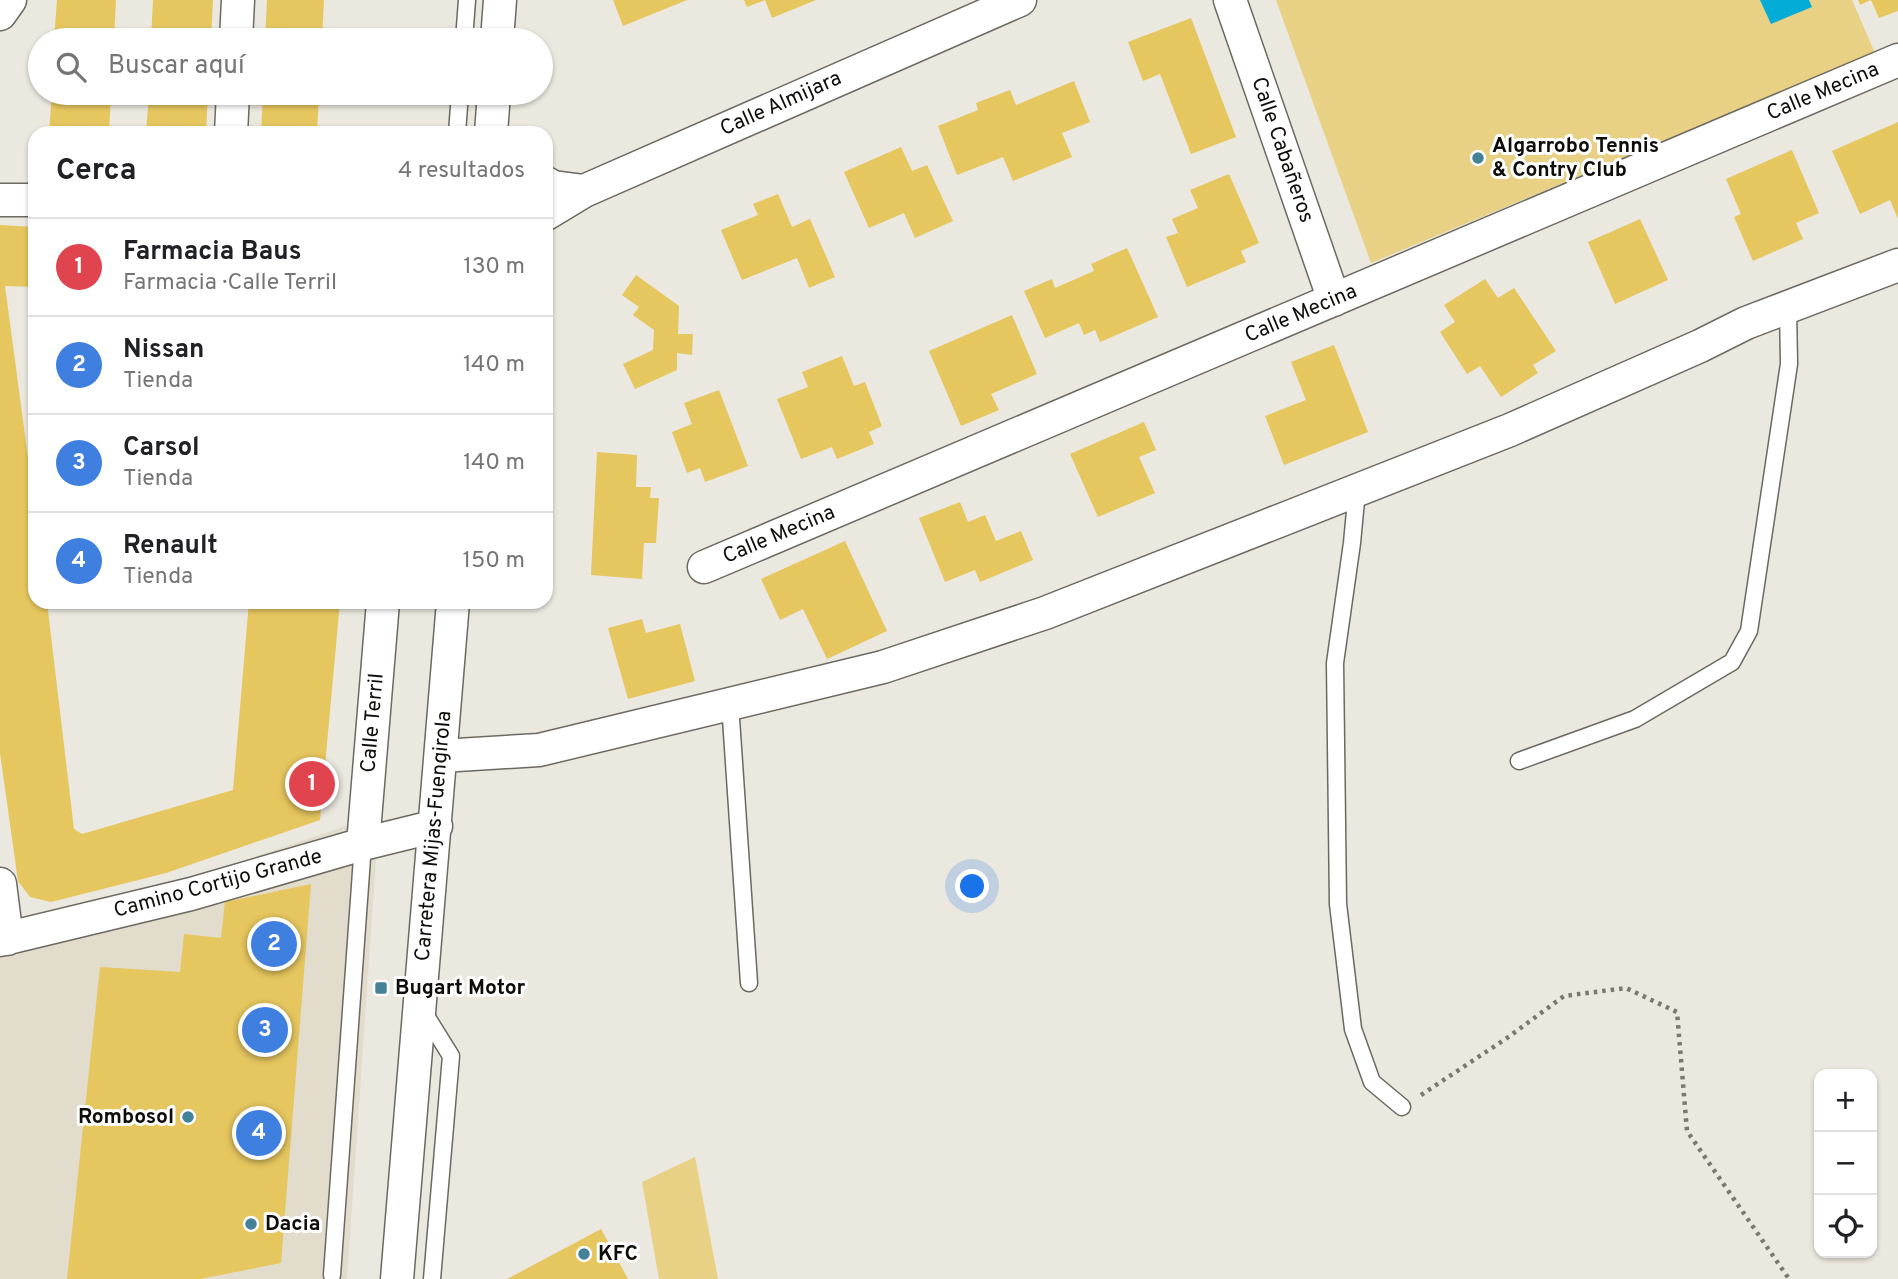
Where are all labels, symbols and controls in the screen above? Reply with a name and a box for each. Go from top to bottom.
search box [28,28,553,105]
icon: search [52,48,90,86]
text: Buscar aquí [108,50,245,83]
street label: Calle Mecina [1763,56,1883,128]
street label: Calle Almijara [716,65,846,143]
street label: Calle Cabañeros [1244,74,1320,226]
place label: Algarrobo Tennis & Contry Club [1492,133,1659,184]
marker: Algarrobo Tennis & Contry Club [1470,150,1486,166]
text: Cerca [56,153,136,190]
text: 4 resultados [398,157,525,186]
text: Farmacia Baus [123,236,301,269]
text: 1 [74,253,84,282]
text: 130 m [463,253,525,282]
text: Farmacia · Calle Terril [123,269,337,298]
street label: Calle Mecina [1241,278,1361,350]
text: Nissan [123,334,204,367]
text: 2 [72,351,86,380]
text: 140 m [463,351,525,380]
text: Tienda [123,367,193,396]
text: Carsol [123,432,200,465]
text: 3 [72,449,86,478]
text: 140 m [463,449,525,478]
text: Tienda [123,465,193,494]
street label: Calle Mecina [719,499,839,571]
text: Renault [123,530,218,563]
text: 4 [72,547,86,576]
text: 150 m [463,547,525,576]
text: Tienda [123,563,193,592]
street label: Calle Terril [355,672,391,774]
street label: Carretera Mijas-Fuengirola [410,710,458,962]
pin: 1 [289,758,335,810]
street label: Camino Cortijo Grande [111,843,325,925]
your location [955,869,989,903]
pin: 2 [251,918,297,970]
place label: Bugart Motor [395,975,526,1002]
marker: Bugart Motor [373,980,389,996]
pin: 3 [242,1004,288,1056]
map controls [1814,1069,1877,1258]
button: + [1814,1069,1877,1132]
place label: Rombosol [78,1104,174,1131]
pin: 4 [236,1107,282,1159]
marker: Rombosol [180,1109,196,1125]
button: − [1814,1132,1877,1195]
button: locate [1814,1195,1877,1258]
place label: Dacia [265,1211,320,1238]
marker: Dacia [243,1216,259,1232]
place label: KFC [598,1241,638,1268]
marker: KFC [576,1246,592,1262]

